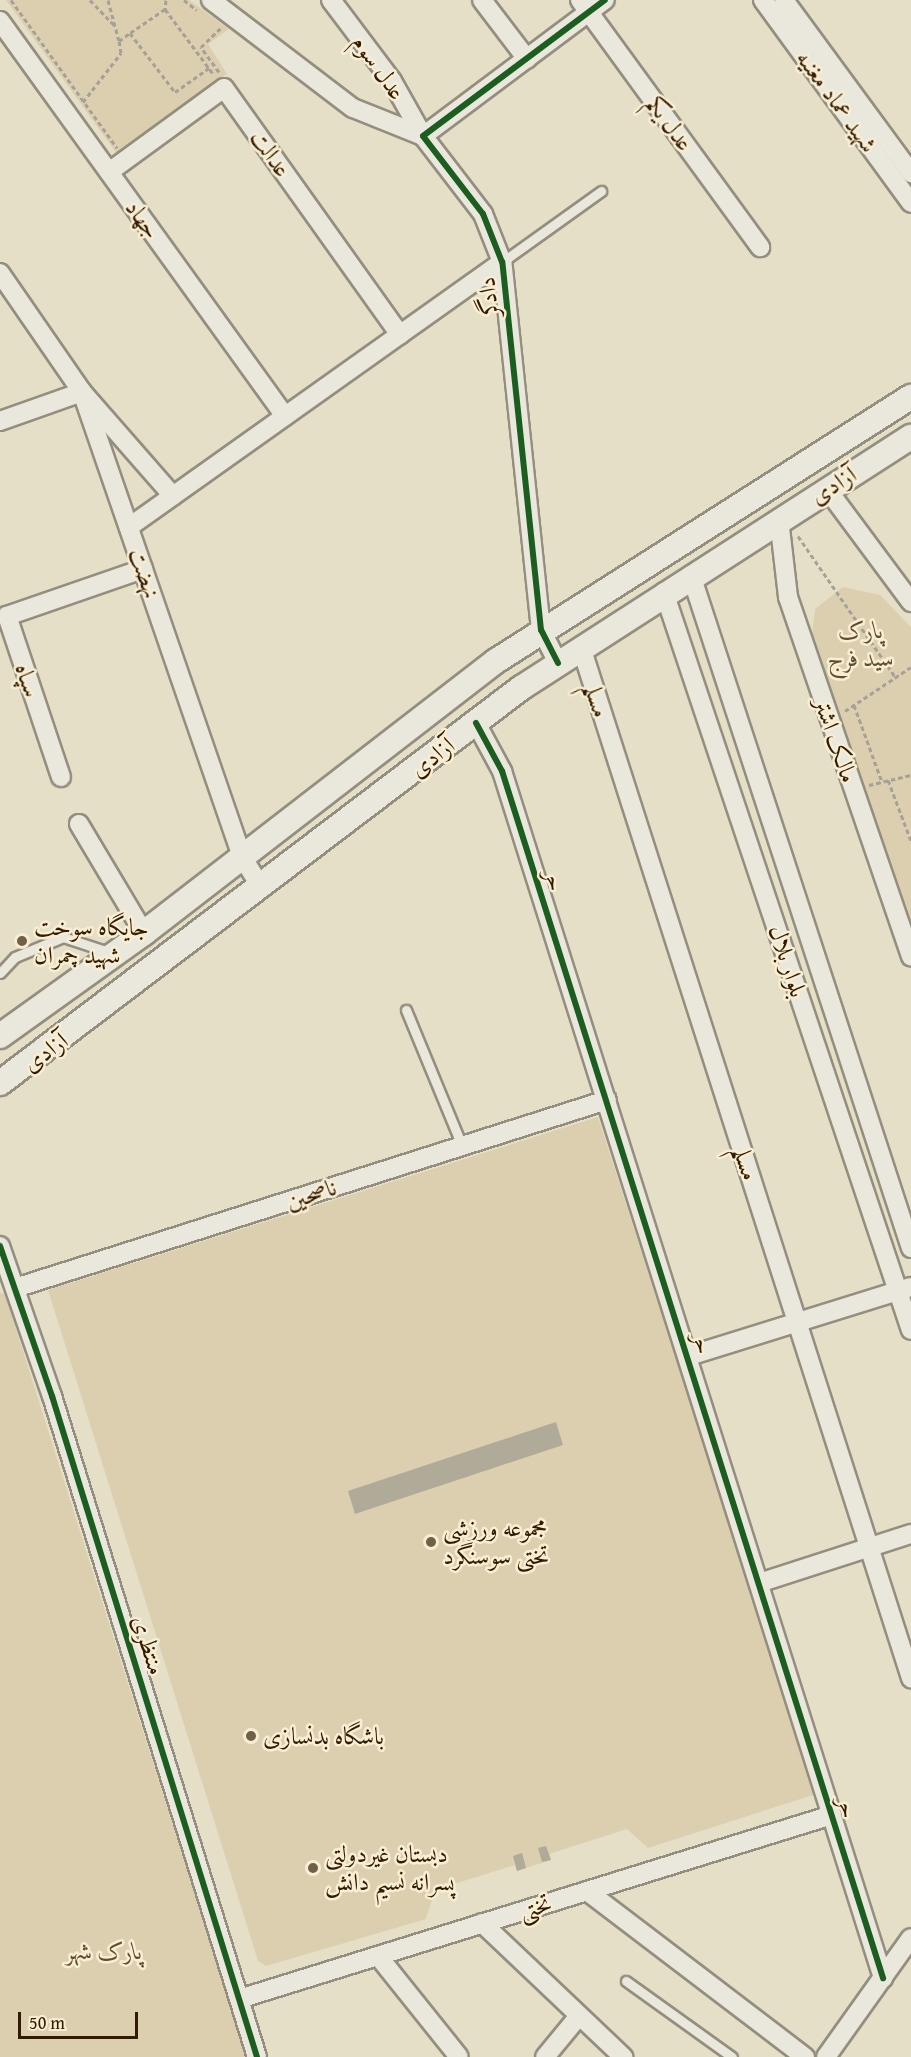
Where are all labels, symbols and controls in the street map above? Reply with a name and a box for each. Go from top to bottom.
street label: عدل سوم [346,29,412,105]
street label: شهید عماد مغنیه [790,44,884,158]
street label: عدل یکم [640,90,700,156]
street label: عدالت [245,124,297,182]
street label: جهاد [119,194,167,244]
street label: دادگر [472,276,504,318]
street label: آزادی [805,460,861,510]
street label: نهضت [123,544,167,602]
park label: پارک سید فرج [828,616,894,672]
street label: سپاه [9,659,47,701]
street label: مسلم [578,679,616,721]
street label: مالک اشتر [808,694,864,786]
street label: آزادی [404,731,460,783]
street label: حر [538,866,572,894]
place label: جایگاه سوخت شهید چمران [34,913,149,969]
street label: بلوار بلال [763,921,813,1001]
marker: جایگاه سوخت شهید چمران [15,934,29,948]
street label: آزادی [17,1026,73,1078]
street label: مسلم [727,1142,765,1184]
street label: ناصحین [282,1172,340,1216]
street label: حر [686,1329,720,1357]
place label: مجموعه ورزشی تختی سوسنگرد [443,1514,549,1570]
marker: مجموعه ورزشی تختی سوسنگرد [424,1535,438,1549]
street label: منتظری [126,1612,172,1678]
place label: باشگاه بدنسازی [263,1722,384,1750]
marker: باشگاه بدنسازی [244,1729,258,1743]
street label: حر [831,1793,865,1821]
place label: دبستان غیردولتی پسرانه نسیم دانش [325,1840,455,1896]
marker: دبستان غیردولتی پسرانه نسیم دانش [306,1861,320,1875]
street label: تختی [515,1888,555,1926]
park label: پارک شهر [65,1937,143,1965]
scale bar [21,2000,141,2038]
text: 50 m [29,2009,65,2036]

